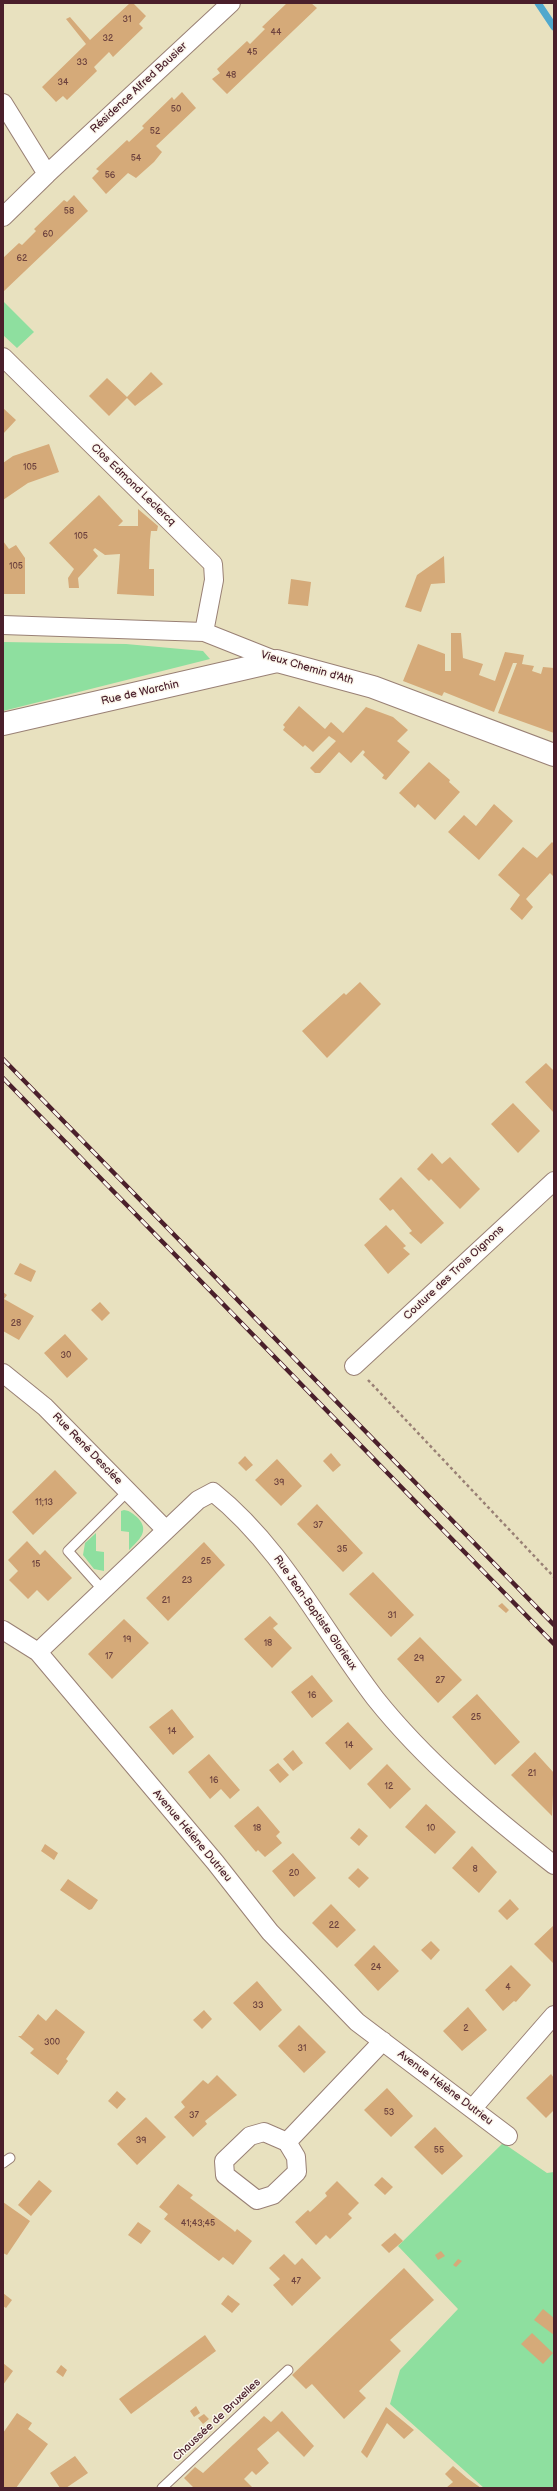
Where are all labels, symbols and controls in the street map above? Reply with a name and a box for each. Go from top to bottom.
house number: 31 [122,15,132,25]
house number: 44 [271,28,281,38]
house number: 32 [103,34,113,44]
street label: Résidence Alfred Bausier [88,40,190,136]
house number: 45 [247,48,257,58]
house number: 33 [76,58,88,68]
house number: 48 [226,71,236,81]
house number: 34 [57,78,69,88]
house number: 50 [171,105,181,115]
house number: 52 [150,127,160,137]
house number: 54 [131,154,141,164]
house number: 56 [105,171,115,181]
house number: 58 [64,207,74,217]
house number: 60 [43,230,53,240]
house number: 62 [17,254,27,264]
street label: Clos Edmond Leclercq [88,441,178,529]
house number: 105 [23,463,37,473]
house number: 105 [74,532,88,542]
house number: 105 [9,562,23,572]
street label: Vieux Chemin d'Ath [259,648,355,688]
street label: Rue de Warchin [100,678,180,708]
street label: Couture des Trois Oignons [401,1223,507,1323]
house number: 28 [11,1319,21,1329]
house number: 30 [61,1351,71,1361]
street label: Rue René Desclée [49,1410,125,1488]
house number: 39 [274,1478,284,1488]
house number: 11;13 [35,1498,53,1508]
house number: 37 [313,1521,323,1531]
house number: 35 [337,1545,347,1555]
street label: Rue Jean-Baptiste Glorieux [270,1553,360,1673]
house number: 25 [201,1557,211,1567]
house number: 15 [32,1560,40,1570]
house number: 23 [182,1576,192,1586]
house number: 21 [162,1596,170,1606]
house number: 31 [387,1611,397,1621]
house number: 19 [123,1635,131,1645]
house number: 18 [264,1639,272,1649]
house number: 17 [105,1652,113,1662]
house number: 29 [414,1654,424,1664]
house number: 27 [435,1676,445,1686]
house number: 16 [308,1691,316,1701]
house number: 25 [471,1713,481,1723]
house number: 14 [168,1727,176,1737]
house number: 14 [345,1741,353,1751]
house number: 21 [528,1769,536,1779]
house number: 16 [210,1776,218,1786]
house number: 12 [385,1782,393,1792]
street label: Avenue Hélène Dutrieu [150,1787,234,1885]
house number: 18 [253,1824,261,1834]
house number: 10 [427,1824,435,1834]
house number: 8 [472,1865,478,1875]
house number: 20 [289,1869,299,1879]
house number: 22 [329,1921,339,1931]
house number: 24 [371,1963,381,1973]
house number: 4 [505,1983,511,1993]
house number: 33 [252,2001,264,2011]
house number: 2 [463,2024,469,2034]
house number: 300 [44,2038,60,2048]
house number: 31 [297,2044,307,2054]
street label: Avenue Hélène Dutrieu [395,2048,495,2128]
house number: 53 [384,2108,394,2118]
house number: 37 [189,2111,199,2121]
house number: 39 [136,2136,146,2146]
house number: 55 [434,2146,444,2156]
house number: 41;43;45 [181,2219,215,2229]
house number: 47 [291,2277,301,2287]
street label: Chaussée de Bruxelles [171,2376,263,2464]

